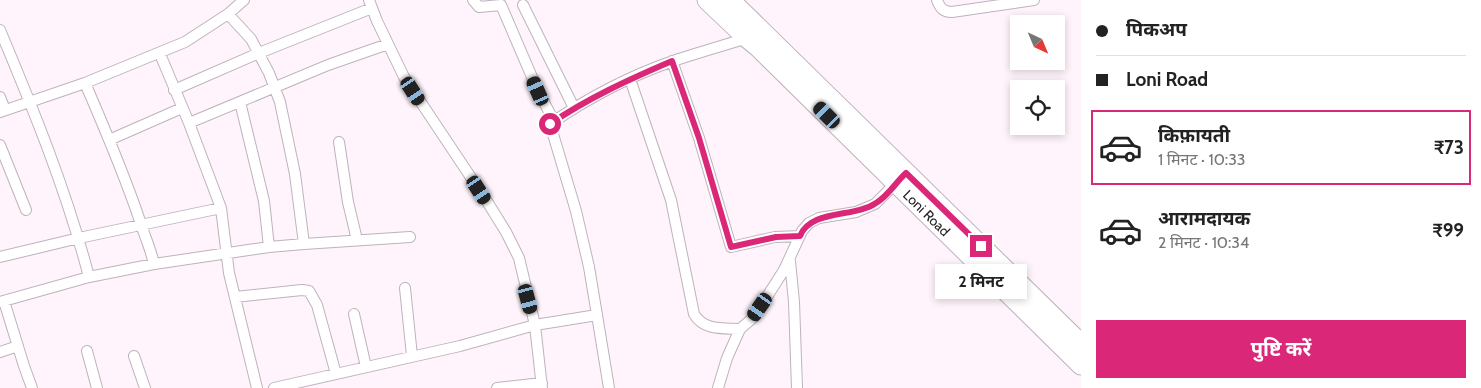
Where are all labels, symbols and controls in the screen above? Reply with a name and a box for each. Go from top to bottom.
north arrow [1010,15,1065,70]
map controls [1010,15,1065,135]
text: पिकअप [1126,18,1187,41]
text: Loni Road [1126,68,1208,91]
car [398,74,427,108]
car [525,74,550,108]
button: locate [1010,80,1065,135]
car [811,99,842,131]
route start [539,113,561,135]
text: किफ़ायती [1158,124,1230,147]
icon: car [1098,125,1143,170]
text: ₹73 [1434,136,1464,159]
text: 1 मिनट · 10:33 [1158,150,1246,169]
car [464,173,493,207]
street label: Loni Road [899,186,954,240]
text: आरामदायक [1158,207,1250,230]
icon: car [1098,208,1143,253]
text: ₹99 [1432,219,1464,242]
text: 2 मिनट · 10:34 [1158,233,1249,252]
route end [970,235,992,257]
callout: 2 मिनट [935,264,1027,298]
text: 2 मिनट [958,272,1004,291]
car [516,283,539,315]
car [745,290,774,324]
button: पुष्टि करें [1096,320,1466,378]

